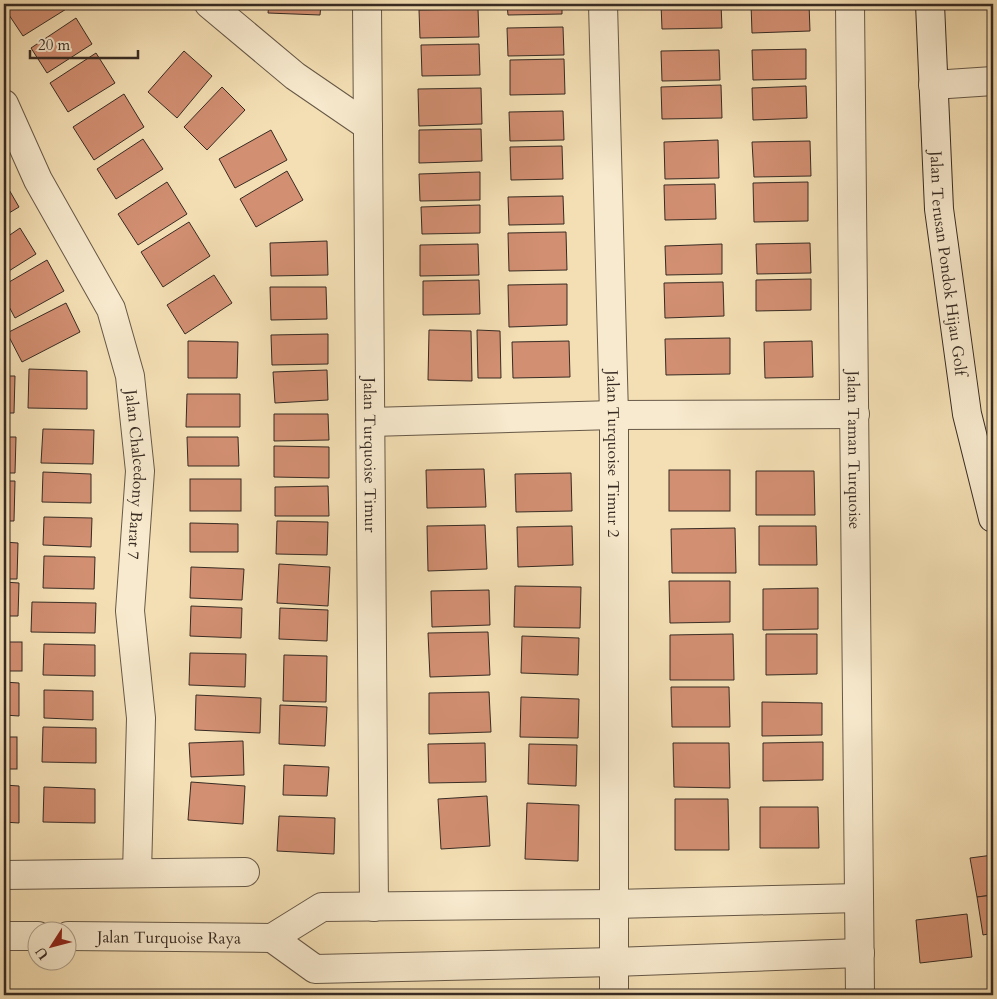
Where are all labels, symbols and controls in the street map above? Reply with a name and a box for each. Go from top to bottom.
scale bar [30,28,138,60]
text: 20 m [38,35,70,55]
street label: Jalan Terusan Pondok Hijau Golf [924,148,972,380]
street label: Jalan Turquoise Timur 2 [601,368,624,538]
street label: Jalan Taman Turquoise [842,369,865,529]
street label: Jalan Turquoise Timur [358,375,381,533]
street label: Jalan Chalcedony Barat 7 [119,387,150,560]
north arrow [28,922,78,972]
street label: Jalan Turquoise Raya [95,926,241,950]
text: U [31,943,53,964]

